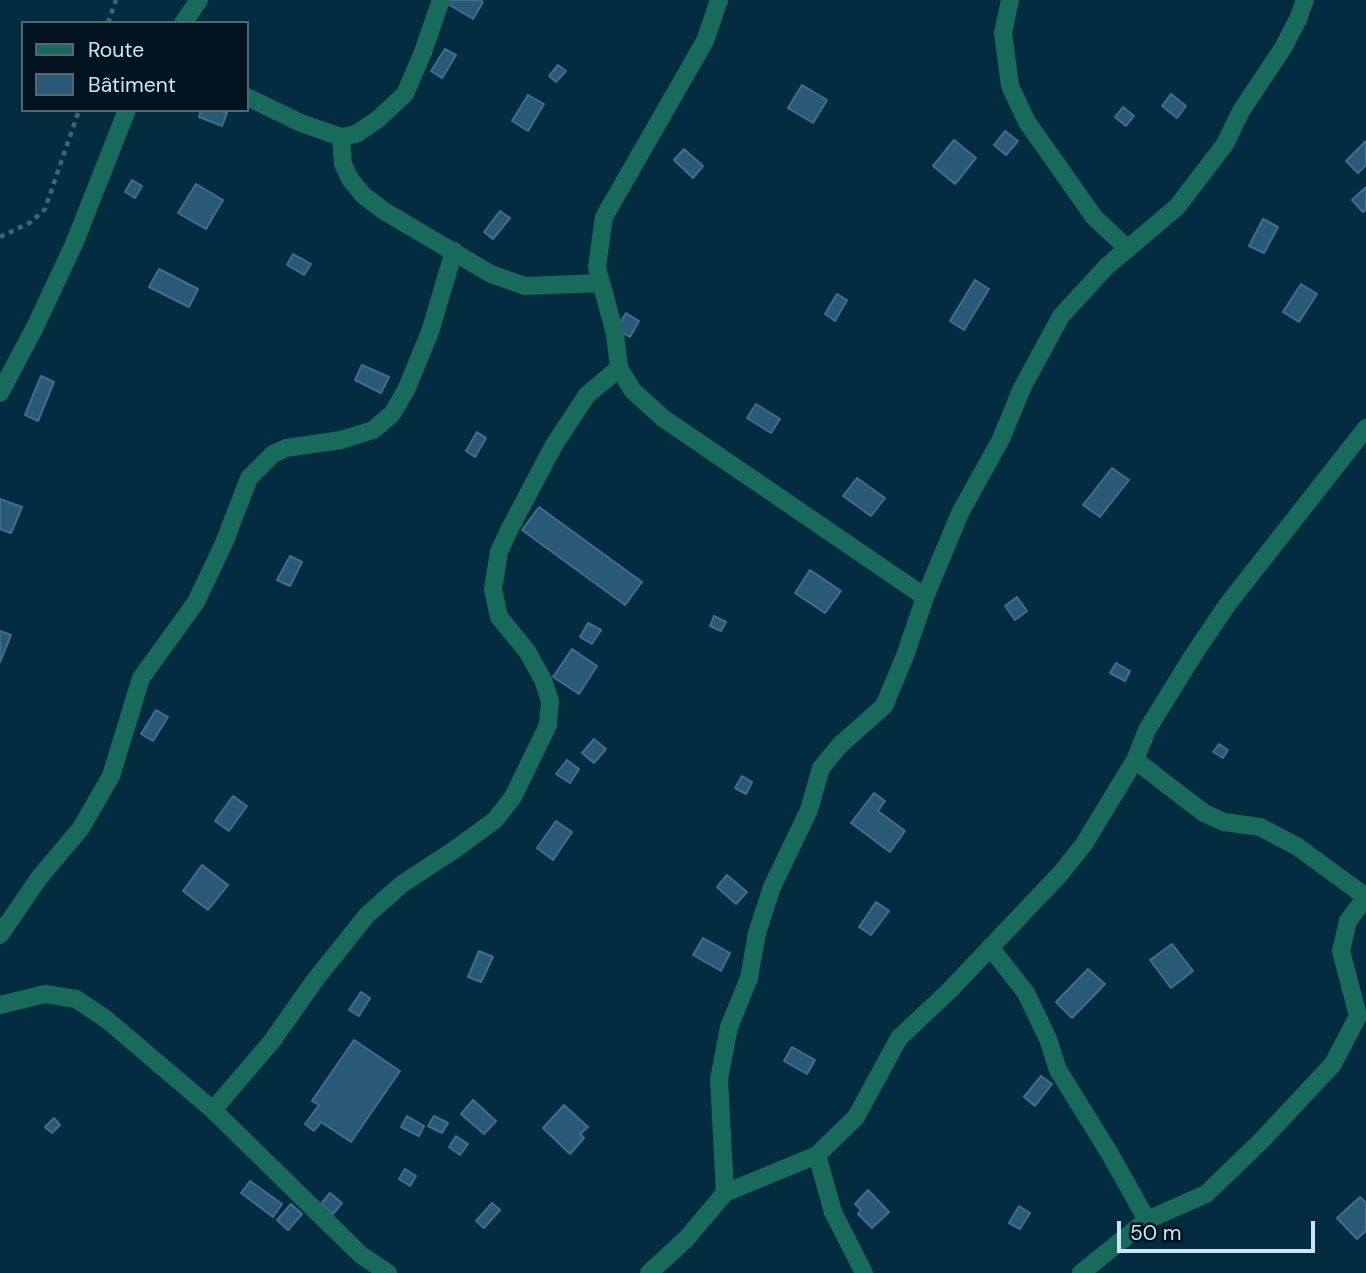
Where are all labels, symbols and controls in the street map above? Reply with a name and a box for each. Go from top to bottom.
legend [21,21,248,112]
text: Route [88,36,144,64]
text: Bâtiment [88,71,176,99]
scale bar [1121,1206,1319,1250]
text: 50 m [1130,1219,1181,1247]

